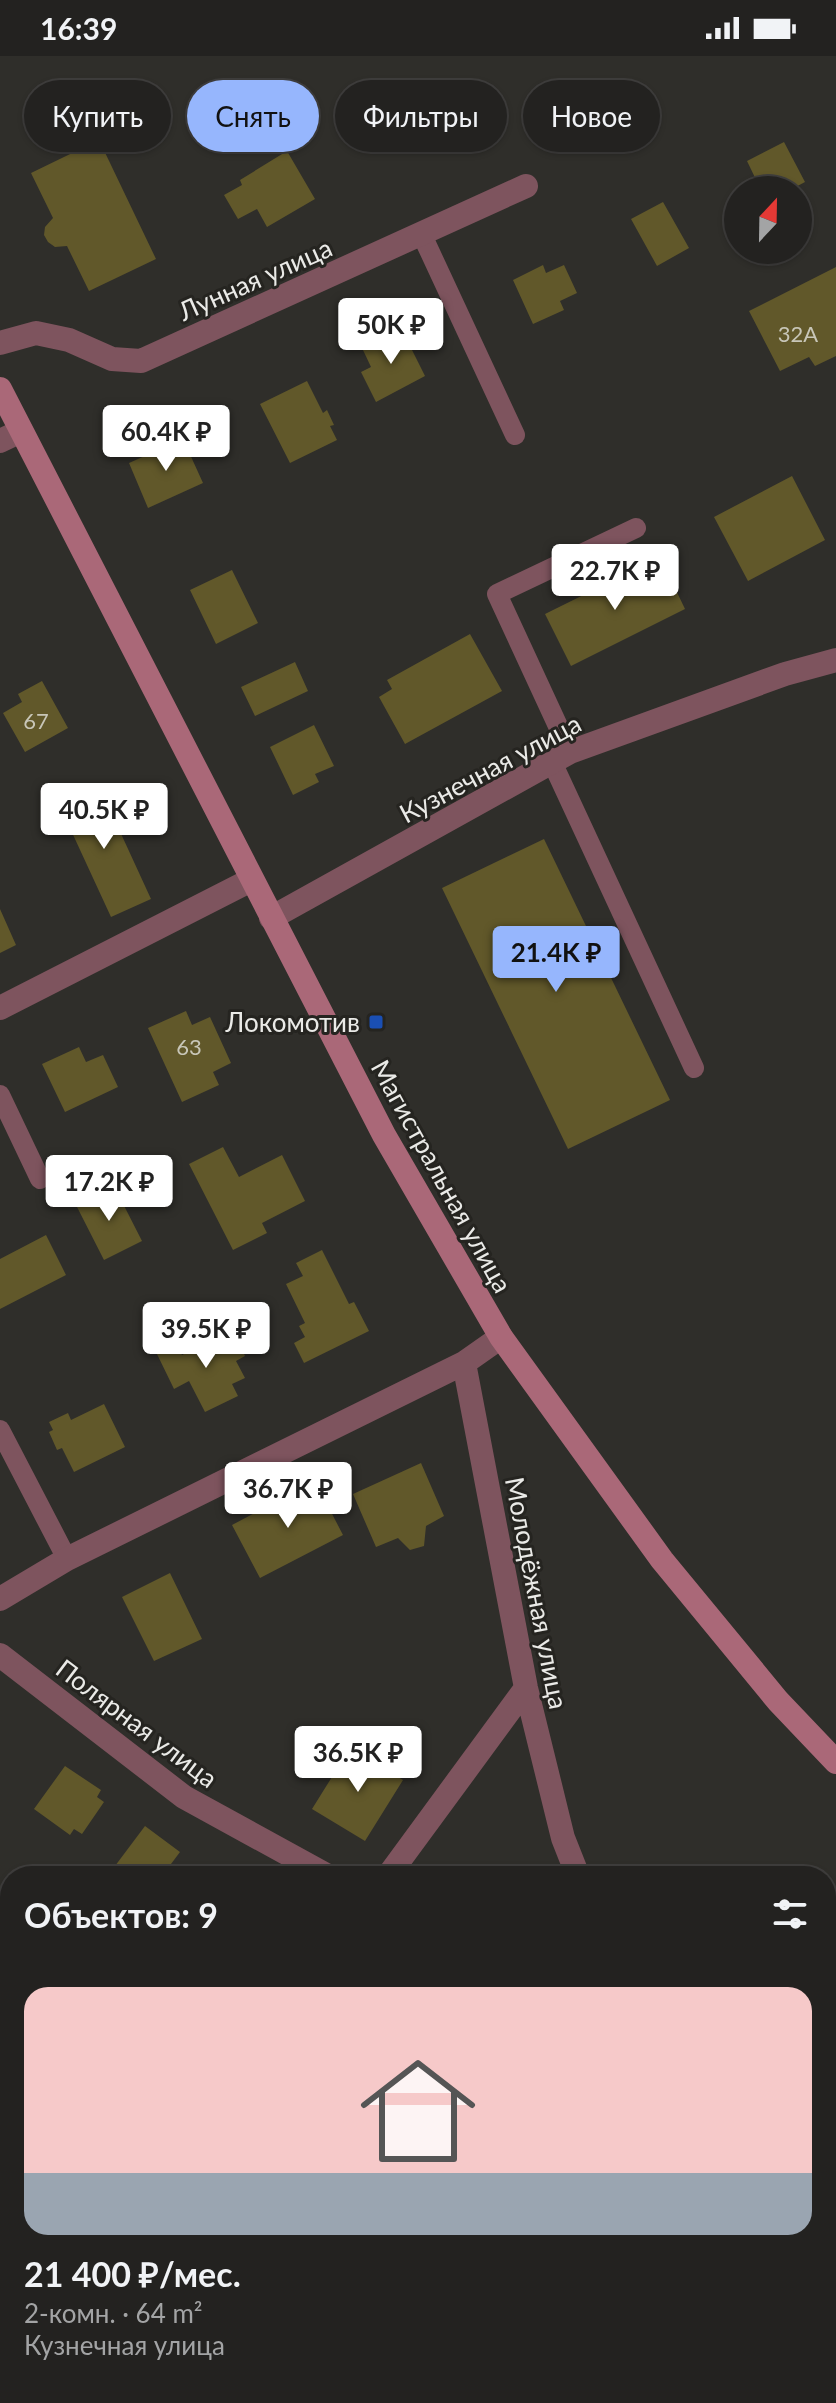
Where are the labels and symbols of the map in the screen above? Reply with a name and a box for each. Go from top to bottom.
north arrow [724,176,812,264]
street label: Лунная улица [172,231,337,328]
pin: 50K ₽ [335,298,447,366]
house number: 32А [778,320,818,347]
pin: 60.4K ₽ [92,405,240,473]
pin: 22.7K ₽ [541,544,689,612]
house number: 67 [23,707,49,734]
street label: Кузнечная улица [394,707,586,829]
pin: 40.5K ₽ [30,783,178,851]
pin: 21.4K ₽ [482,926,630,994]
place label: Локомотив [225,1006,360,1038]
marker: Локомотив [367,1013,385,1031]
house number: 63 [176,1033,202,1060]
street label: Магистральная улица [365,1054,519,1298]
pin: 17.2K ₽ [35,1155,183,1223]
pin: 39.5K ₽ [132,1302,280,1370]
pin: 36.7K ₽ [214,1462,362,1530]
street label: Молодёжная улица [499,1474,575,1712]
street label: Полярная улица [50,1652,224,1794]
pin: 36.5K ₽ [284,1726,432,1794]

